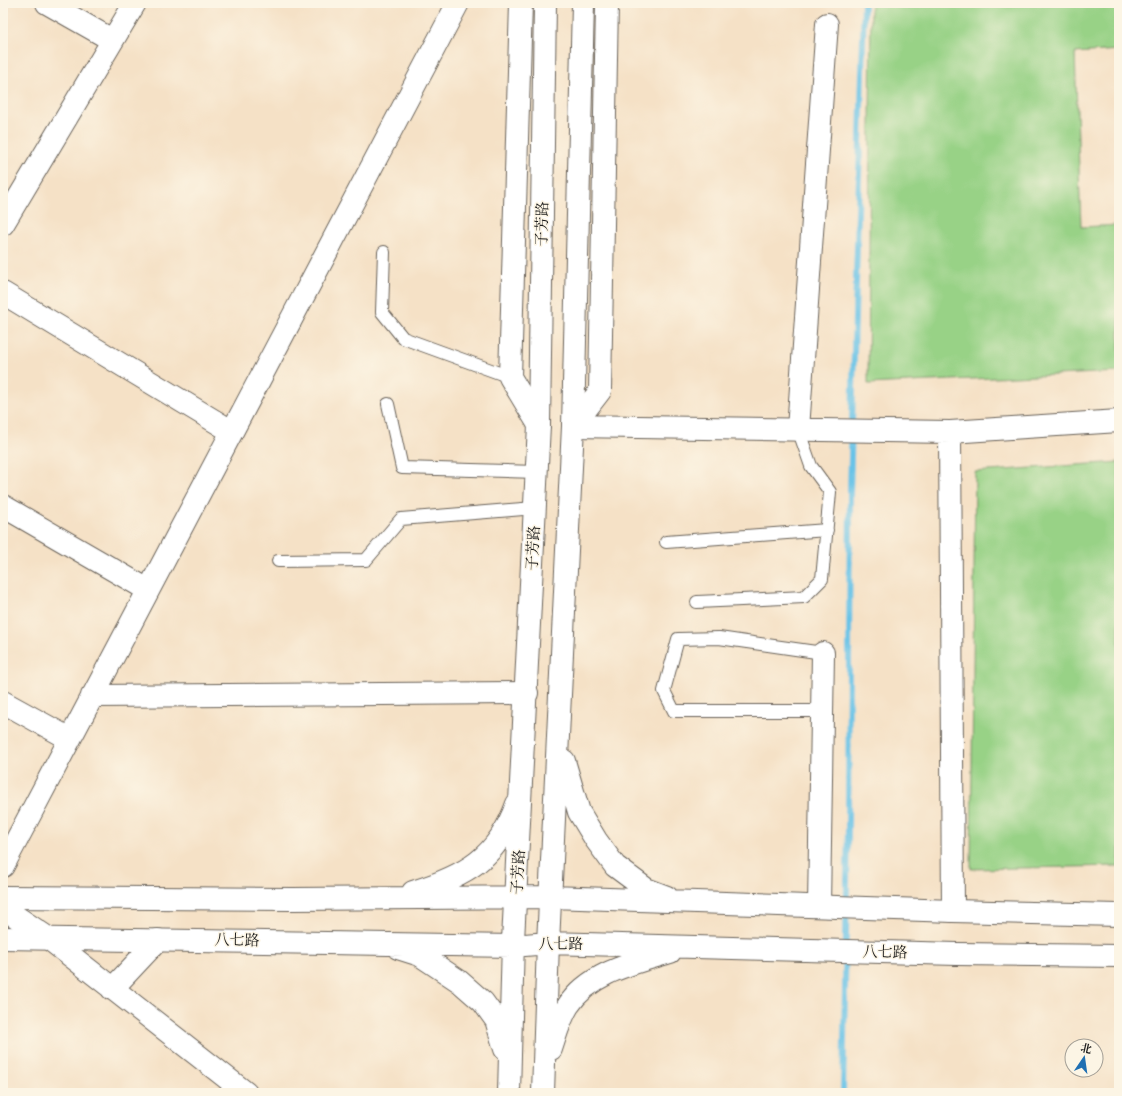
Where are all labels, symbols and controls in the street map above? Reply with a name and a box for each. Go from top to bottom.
street label: 子芳路 [533,201,554,247]
street label: 子芳路 [523,525,546,571]
street label: 子芳路 [508,849,531,895]
street label: 八七路 [214,931,260,952]
street label: 八七路 [538,935,584,956]
street label: 八七路 [862,943,908,964]
north arrow [1064,1038,1104,1078]
text: 北 [1079,1040,1093,1058]

